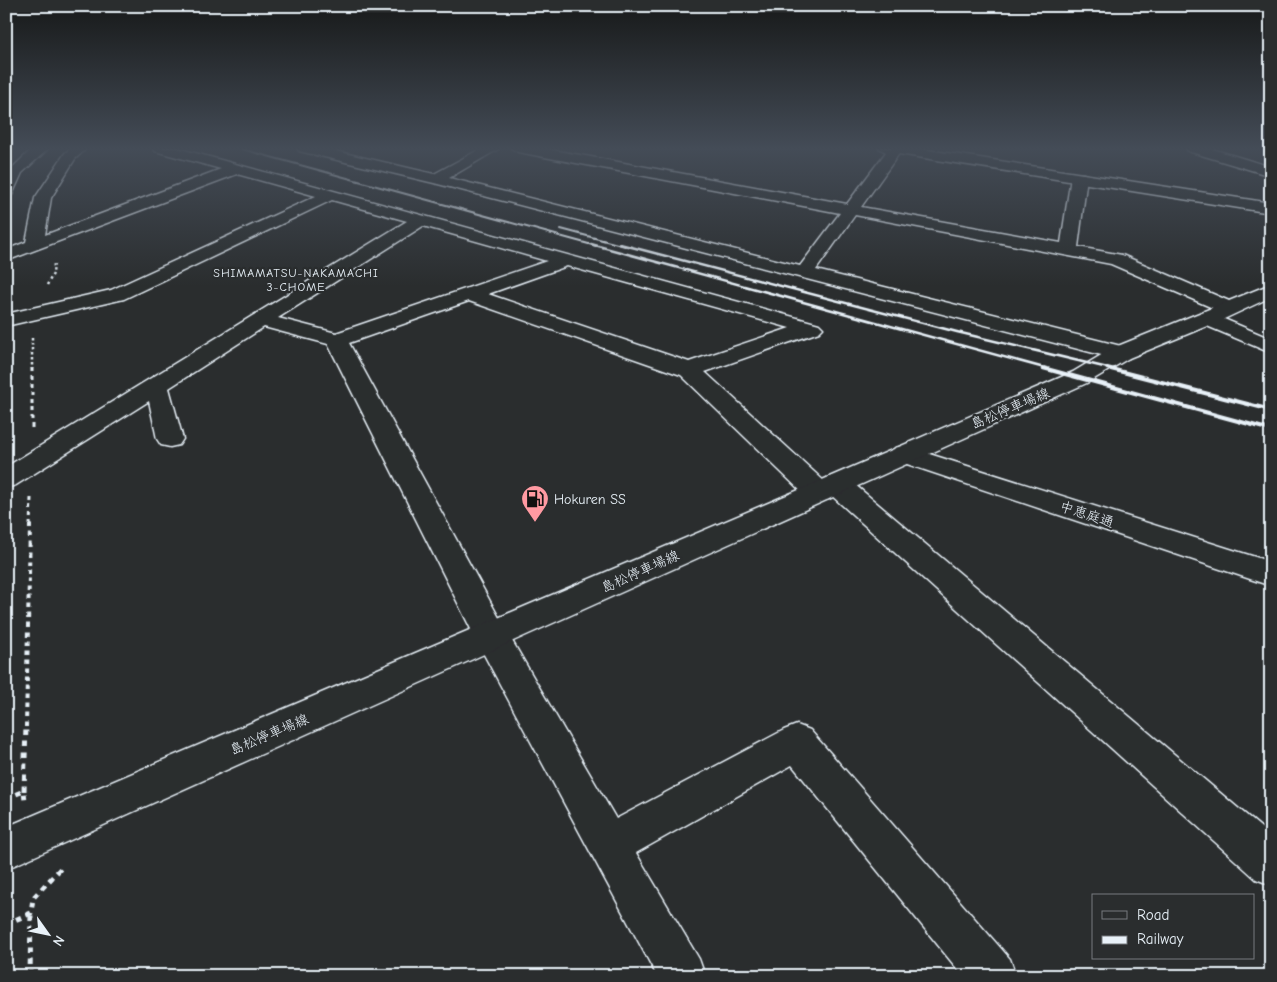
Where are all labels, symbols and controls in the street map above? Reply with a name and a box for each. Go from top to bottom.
district label: SHIMAMATSU-NAKAMACHI 3-CHOME [213,266,379,294]
street label: 島松停車場線 [968,384,1052,433]
fuel station icon: Hokuren SS [520,484,550,523]
place label: Hokuren SS [554,491,626,508]
street label: 中恵庭通 [1058,498,1116,531]
street label: 島松停車場線 [598,547,682,596]
street label: 島松停車場線 [227,710,311,759]
legend [1092,894,1254,960]
text: Road [1137,906,1169,924]
north arrow [22,910,72,960]
text: Railway [1137,930,1184,948]
text: N [49,932,68,949]

